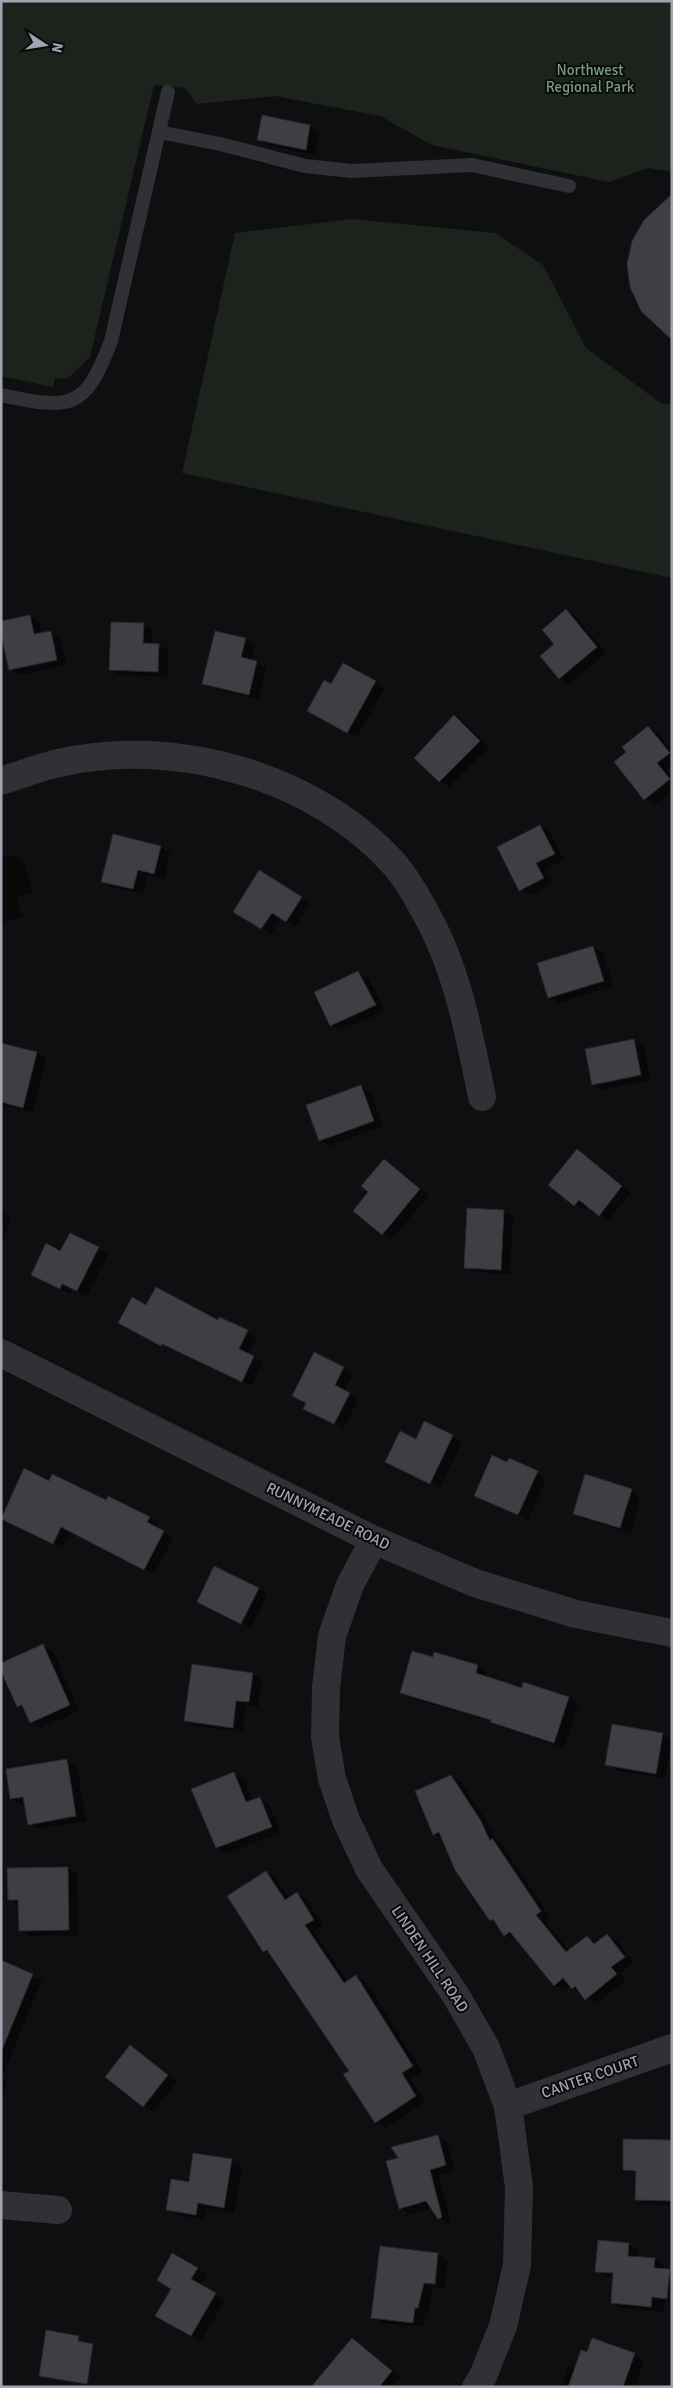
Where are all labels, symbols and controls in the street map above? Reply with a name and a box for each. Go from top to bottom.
north arrow [20,20,70,70]
text: N [48,41,67,54]
park label: Northwest Regional Park [546,61,635,96]
street label: RUNNYMEADE ROAD [263,1478,393,1554]
street label: LINDEN HILL ROAD [388,1902,472,2016]
street label: CANTER COURT [539,2052,642,2102]

